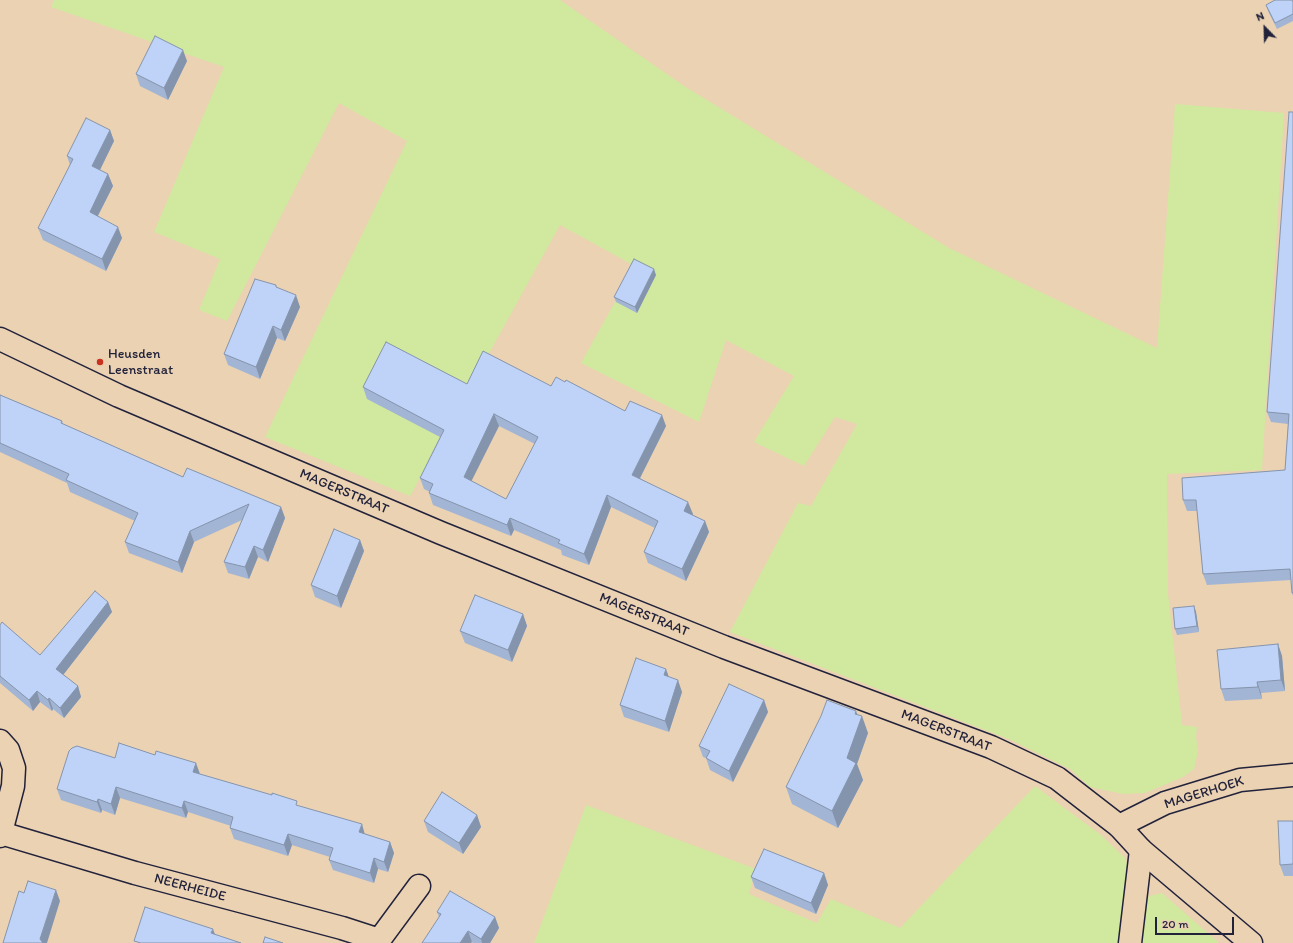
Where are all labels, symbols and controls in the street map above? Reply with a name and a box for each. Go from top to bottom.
north arrow [1245,8,1285,48]
text: N [1254,9,1266,24]
place label: Heusden Leenstraat [108,346,173,378]
marker: Heusden Leenstraat [95,357,105,367]
street label: MAGERSTRAAT [297,466,391,518]
street label: MAGERSTRAAT [597,589,691,641]
street label: MAGERSTRAAT [898,706,994,756]
street label: MAGERHOEK [1162,773,1246,813]
street label: NEERHEIDE [152,870,228,906]
scale bar [1157,909,1236,935]
text: 20 m [1162,917,1189,931]

